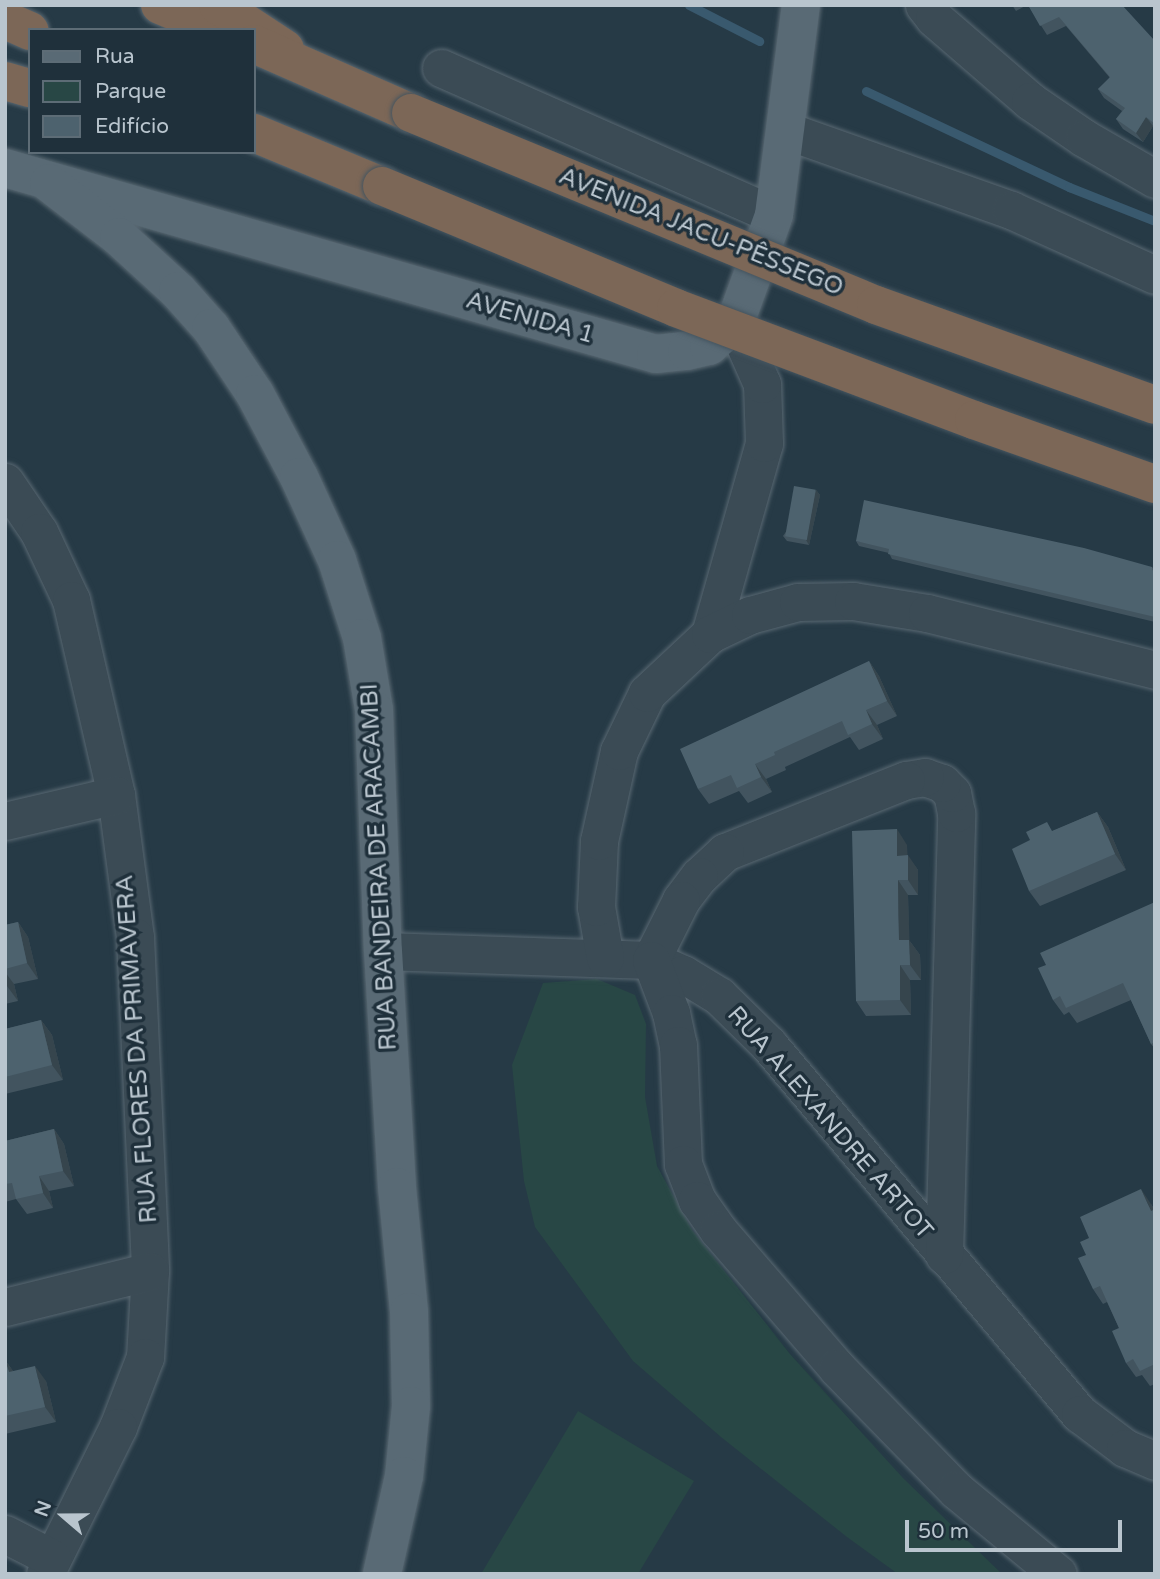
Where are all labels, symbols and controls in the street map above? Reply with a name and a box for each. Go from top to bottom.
legend [28,28,256,154]
text: Rua [95,44,135,69]
text: Parque [95,79,166,104]
text: Edifício [95,114,169,139]
street label: AVENIDA JACU-PÊSSEGO [555,162,847,302]
street label: AVENIDA 1 [463,286,597,350]
street label: RUA BANDEIRA DE ARACAMBI [355,683,403,1051]
street label: RUA FLORES DA PRIMAVERA [110,874,164,1224]
street label: RUA ALEXANDRE ARTOT [721,1001,939,1245]
north arrow [28,1481,98,1551]
text: N [30,1498,56,1520]
scale bar [908,1506,1125,1550]
text: 50 m [918,1519,969,1544]

